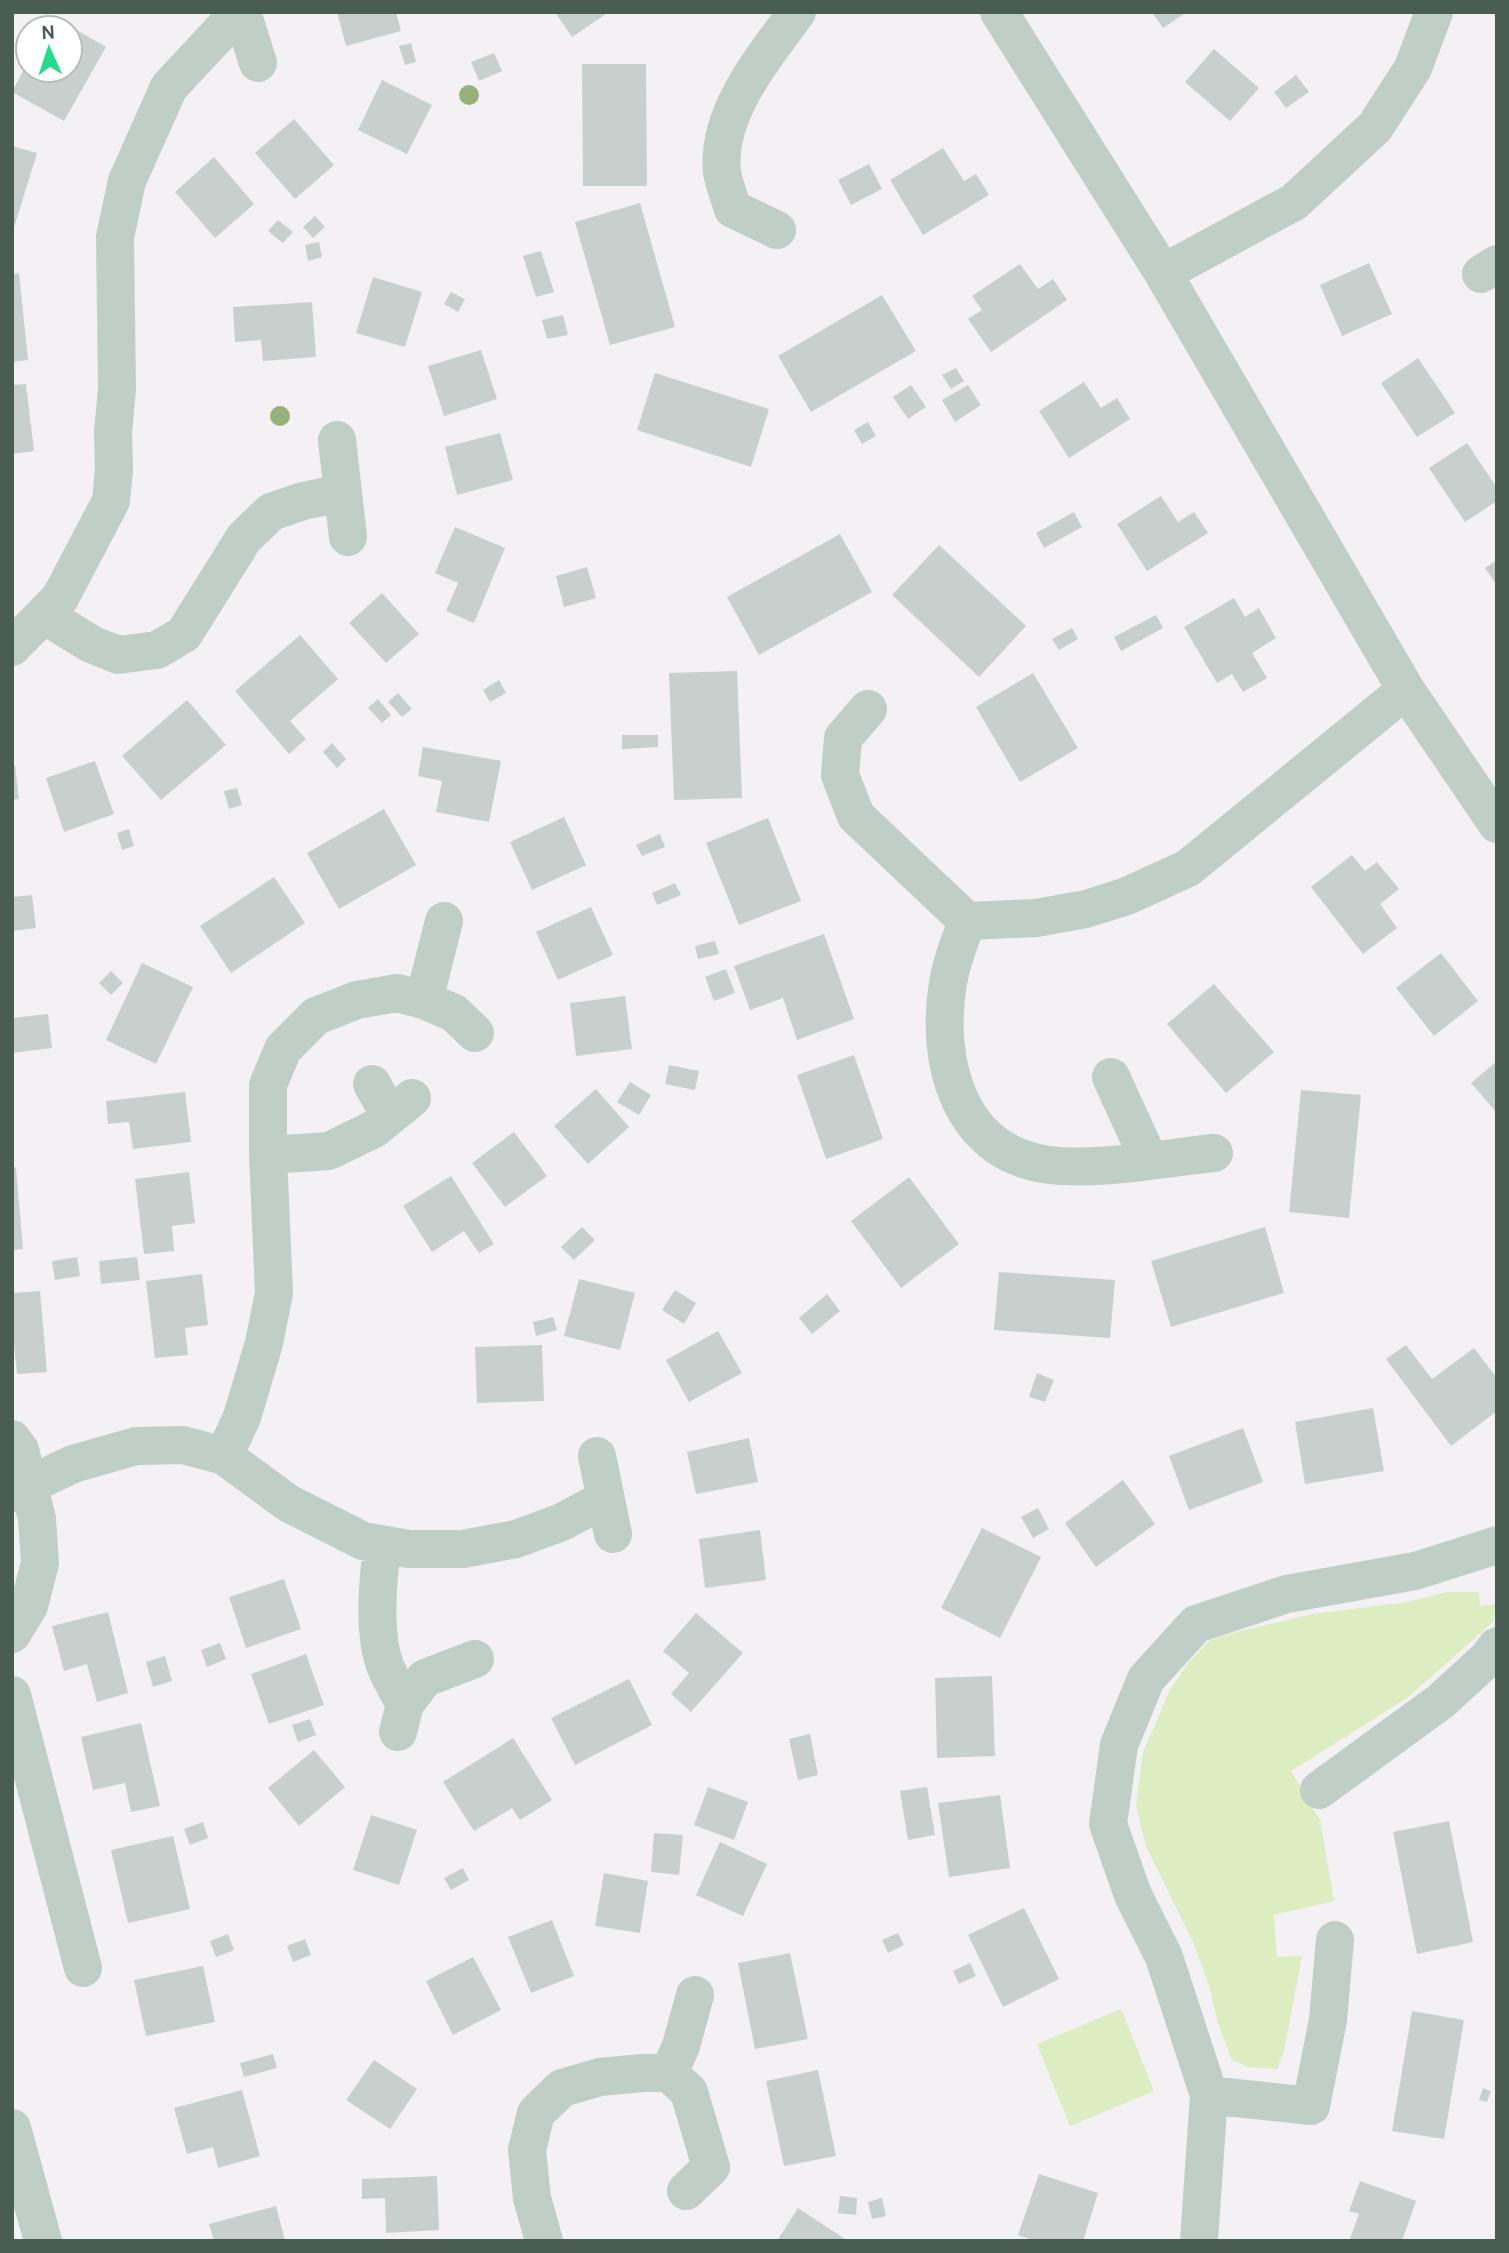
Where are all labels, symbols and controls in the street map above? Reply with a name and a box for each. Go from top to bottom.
north arrow [14,14,84,84]
text: N [41,21,55,44]

